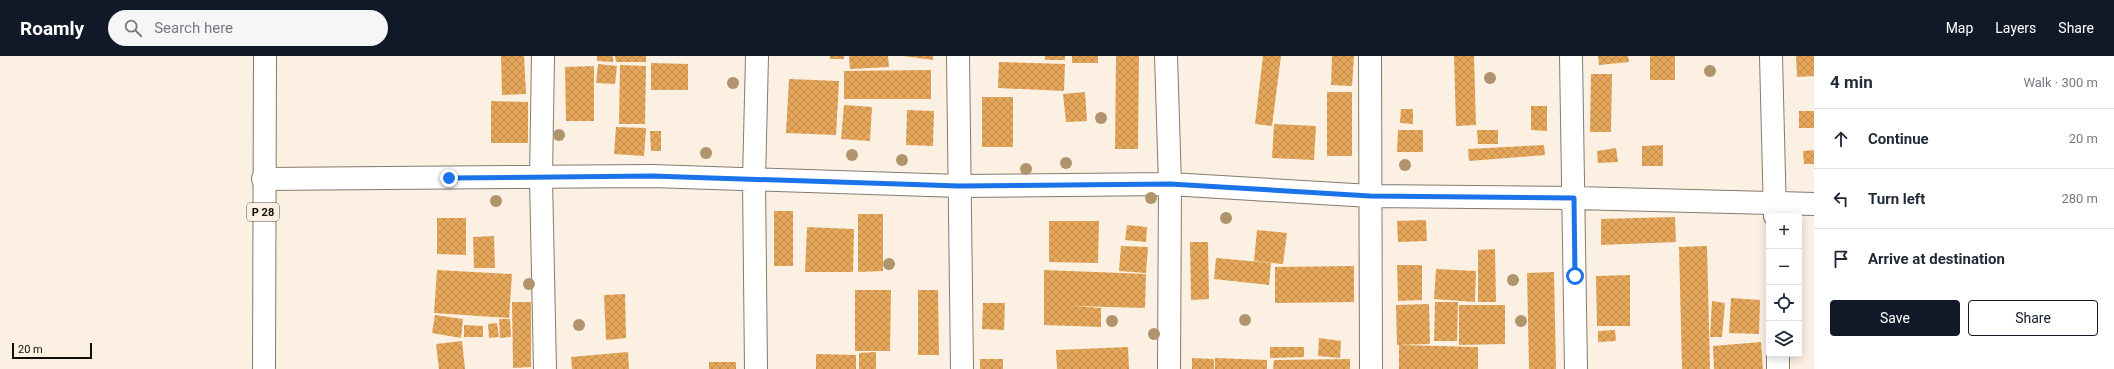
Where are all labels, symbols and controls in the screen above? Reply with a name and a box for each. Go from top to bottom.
search box [108,10,388,46]
text: Roamly [20,17,84,40]
icon: search [122,17,144,39]
text: Search here [154,19,233,37]
text: Map [1946,20,1973,36]
text: Layers [1995,20,2036,36]
text: Share [2058,20,2094,36]
text: 4 min [1830,72,1873,92]
text: Walk · 300 m [2023,75,2098,90]
icon: ahead [1830,128,1852,150]
text: Continue [1868,130,1929,148]
text: 20 m [2069,131,2098,146]
route end [440,169,458,187]
icon: left [1830,188,1852,210]
text: Turn left [1868,190,1925,208]
text: 280 m [2061,191,2098,206]
road number: P 28 [247,203,279,221]
map controls [1766,213,1802,357]
button: + [1766,213,1802,249]
icon: arrive [1830,248,1852,270]
button: − [1766,249,1802,285]
text: Arrive at destination [1868,250,2005,268]
route start [1566,267,1584,285]
button: locate [1766,285,1802,321]
button: Save [1830,300,1960,336]
button: Share [1968,300,2098,336]
button: layers [1766,321,1802,357]
scale bar [12,341,92,360]
text: 20 m [18,343,43,356]

